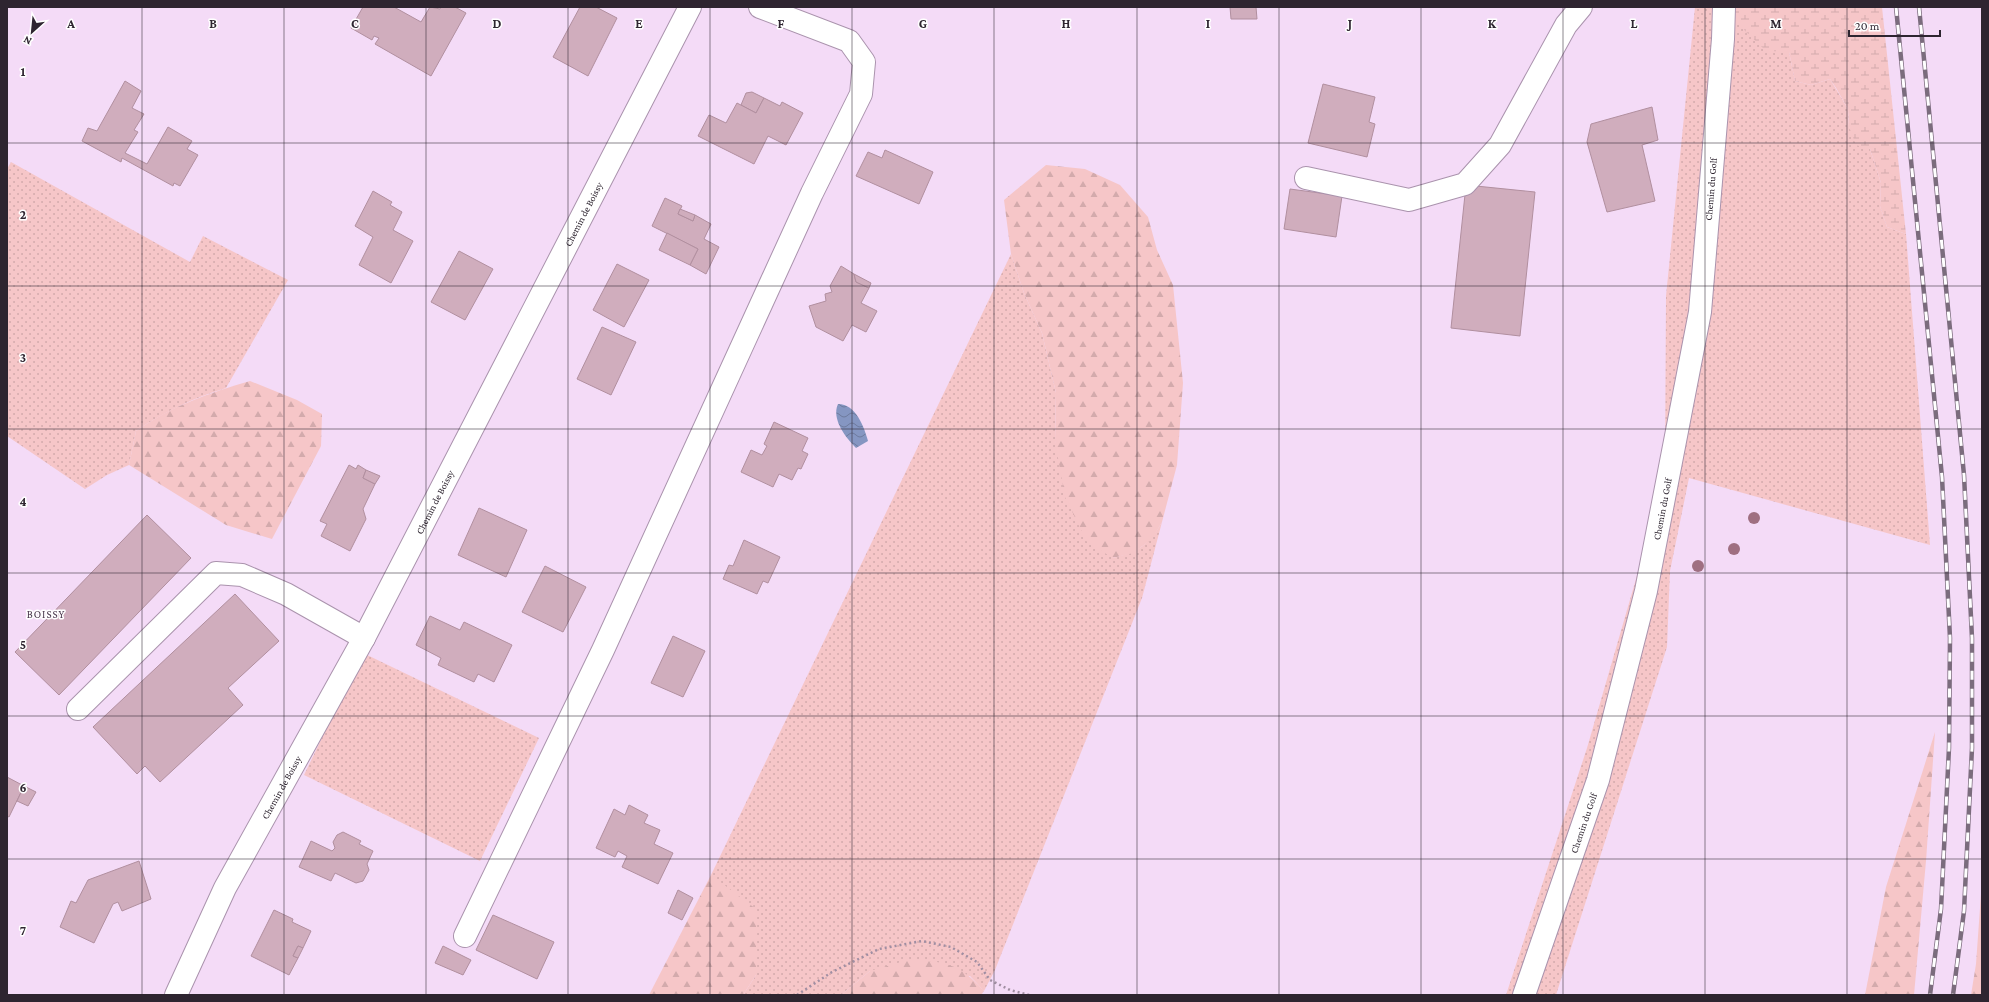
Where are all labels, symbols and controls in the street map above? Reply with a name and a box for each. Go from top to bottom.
north arrow [12,12,52,52]
scale bar [1849,12,1940,38]
text: A [66,16,75,31]
text: B [209,16,217,31]
text: C [351,16,359,31]
text: D [493,16,502,31]
text: E [635,16,643,31]
text: F [778,16,785,31]
text: G [919,16,927,31]
text: H [1062,16,1071,31]
text: I [1206,16,1210,31]
text: J [1346,16,1352,31]
text: K [1488,16,1497,31]
text: L [1631,16,1638,31]
text: M [1770,16,1782,31]
text: 20 m [1855,19,1880,33]
text: N [21,34,34,48]
text: 1 [21,64,26,79]
street label: Chemin du Golf [1703,156,1719,221]
street label: Chemin de Boissy [562,180,605,248]
text: 2 [20,207,27,222]
text: 3 [20,350,26,365]
street label: Chemin de Boissy [414,468,456,536]
street label: Chemin du Golf [1651,476,1674,541]
text: 4 [19,494,27,509]
district label: BOISSY [27,608,65,620]
text: 5 [20,637,26,652]
street label: Chemin de Boissy [259,754,304,821]
text: 6 [19,780,27,795]
street label: Chemin du Golf [1568,791,1599,855]
text: 7 [20,923,26,938]

